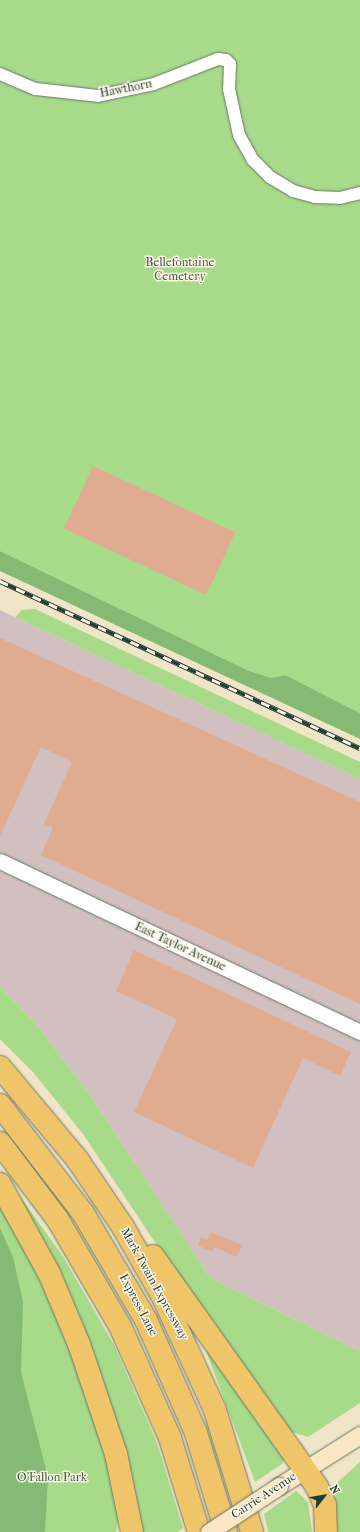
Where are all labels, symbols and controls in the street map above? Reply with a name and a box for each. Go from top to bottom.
street label: Hawthorn [99,77,153,101]
park label: Bellefontaine Cemetery [145,256,215,284]
street label: East Taylor Avenue [132,920,228,974]
street label: Mark Twain Expressway [117,1225,191,1343]
street label: Express Lane [116,1272,160,1338]
street label: Carrie Avenue [229,1470,299,1522]
park label: O'Fallon Park [17,1471,87,1485]
north arrow [304,1476,344,1516]
text: N [327,1483,342,1496]

